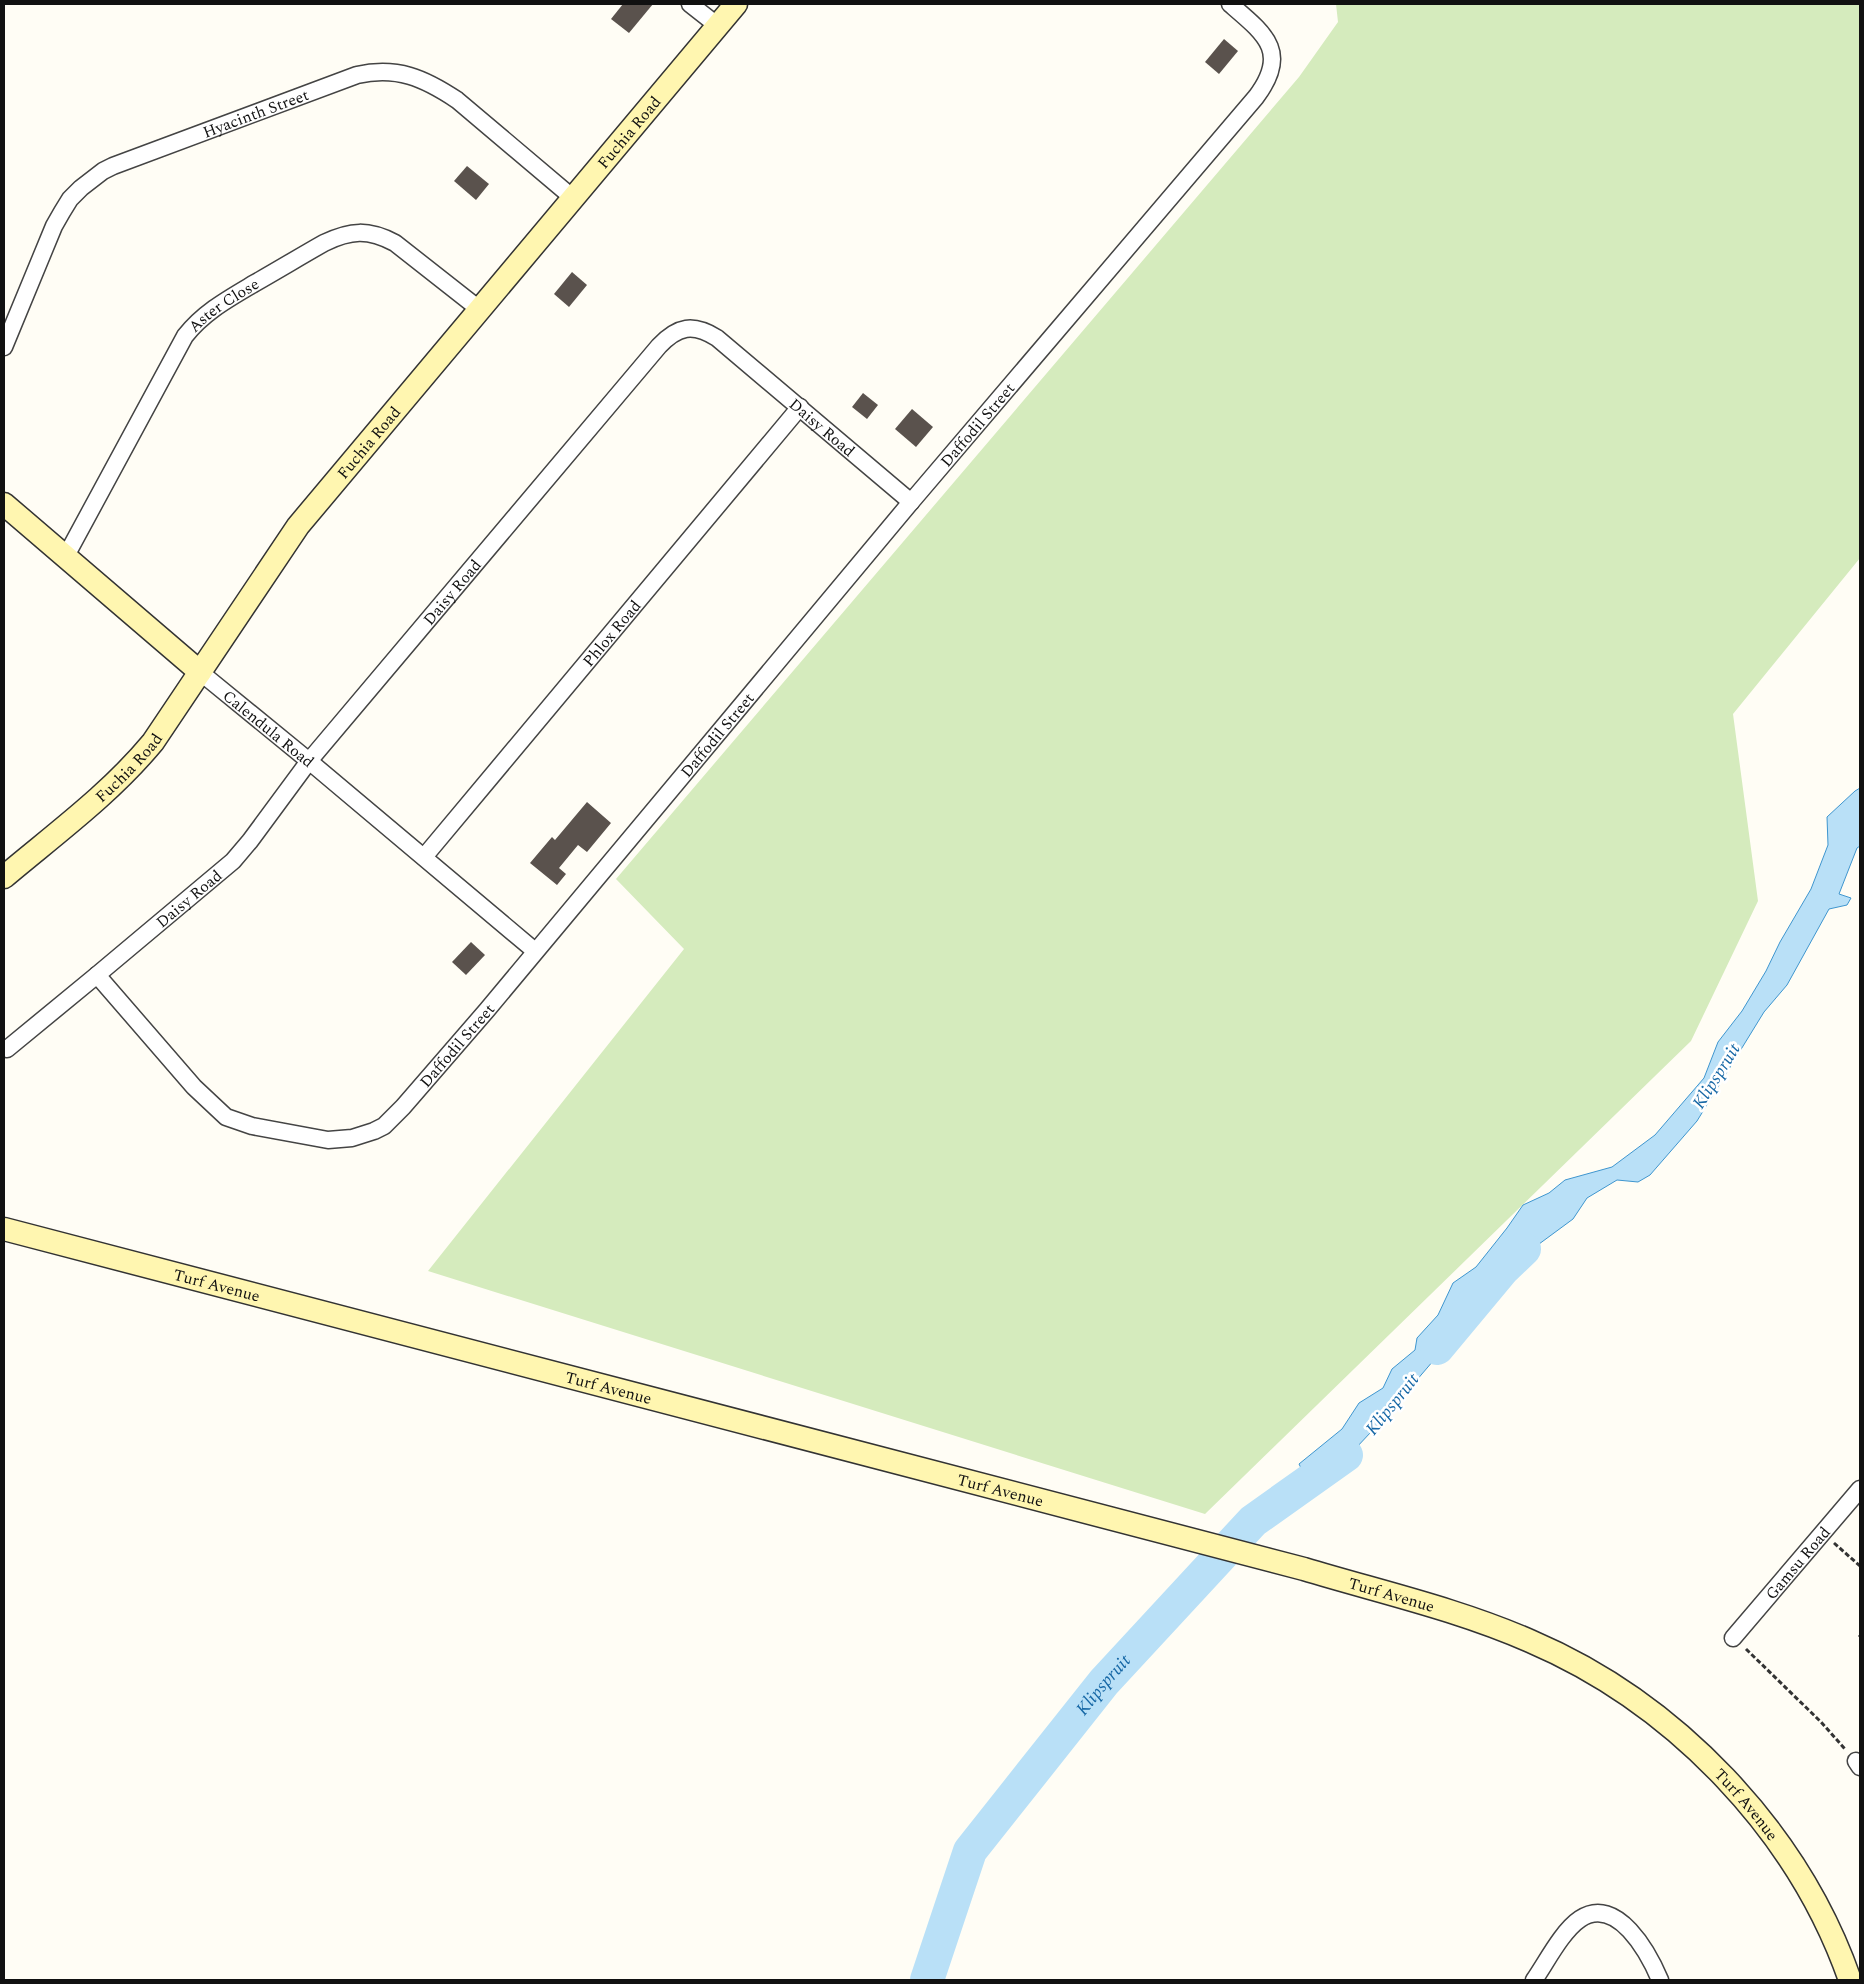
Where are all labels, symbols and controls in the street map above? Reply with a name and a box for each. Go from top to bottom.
street label: Hyacinth Street [199,83,313,144]
street label: Fuchia Road [592,91,667,174]
street label: Aster Close [183,272,264,338]
street label: Daffodil Street [935,377,1021,473]
street label: Daisy Road [783,393,860,463]
street label: Fuchia Road [331,401,407,484]
street label: Daisy Road [418,554,487,631]
street label: Phlox Road [577,595,647,672]
street label: Calendula Road [217,684,319,774]
street label: Daffodil Street [675,687,760,783]
street label: Fuchia Road [90,728,169,809]
street label: Daisy Road [151,864,228,934]
street label: Daffodil Street [414,998,501,1093]
water label: Klipspruit [1686,1038,1747,1114]
street label: Turf Avenue [171,1263,262,1308]
street label: Turf Avenue [563,1365,654,1411]
water label: Klipspruit [1359,1367,1426,1441]
street label: Turf Avenue [954,1468,1046,1513]
street label: Gamsu Road [1760,1521,1836,1605]
street label: Turf Avenue [1346,1572,1437,1619]
water label: Klipspruit [1069,1648,1138,1721]
street label: Turf Avenue [1709,1763,1784,1846]

